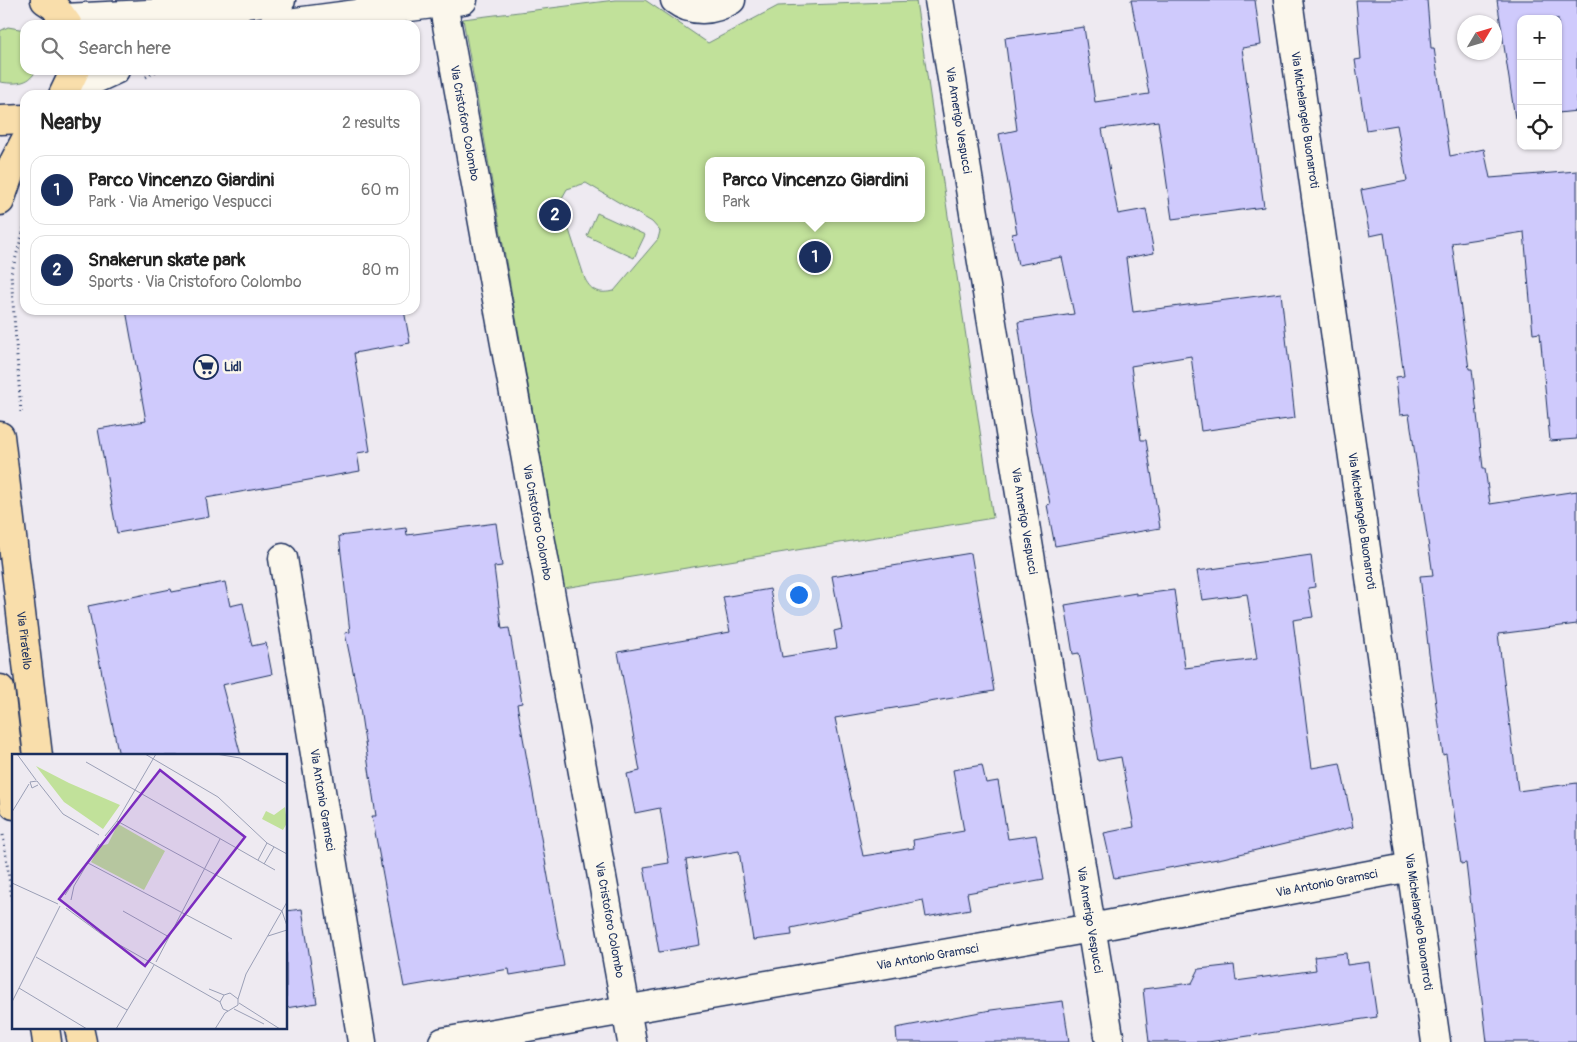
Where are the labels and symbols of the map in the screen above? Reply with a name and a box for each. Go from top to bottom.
north arrow [1457,15,1502,60]
street label: Via Michelangelo Buonarroti [1287,50,1322,189]
street label: Via Cristoforo Colombo [446,64,482,183]
street label: Via Amerigo Vespucci [942,66,974,175]
pin: 2 [539,196,571,234]
pin: 1 [799,238,831,276]
supermarket icon: Lidl [193,354,219,380]
place label: Lidl [224,360,242,375]
street label: Via Michelangelo Buonarroti [1344,451,1379,590]
street label: Via Cristoforo Colombo [519,463,555,582]
street label: Via Amerigo Vespucci [1008,467,1040,576]
your location [786,582,812,608]
street label: Via Piratello [13,611,35,671]
street label: Via Antonio Gramsci [306,748,338,852]
inset map [12,754,288,1030]
street label: Via Michelangelo Buonarroti [1401,852,1436,991]
street label: Via Cristoforo Colombo [591,861,627,980]
street label: Via Amerigo Vespucci [1073,865,1106,974]
street label: Via Antonio Gramsci [1275,867,1379,901]
street label: Via Antonio Gramsci [876,941,980,974]

